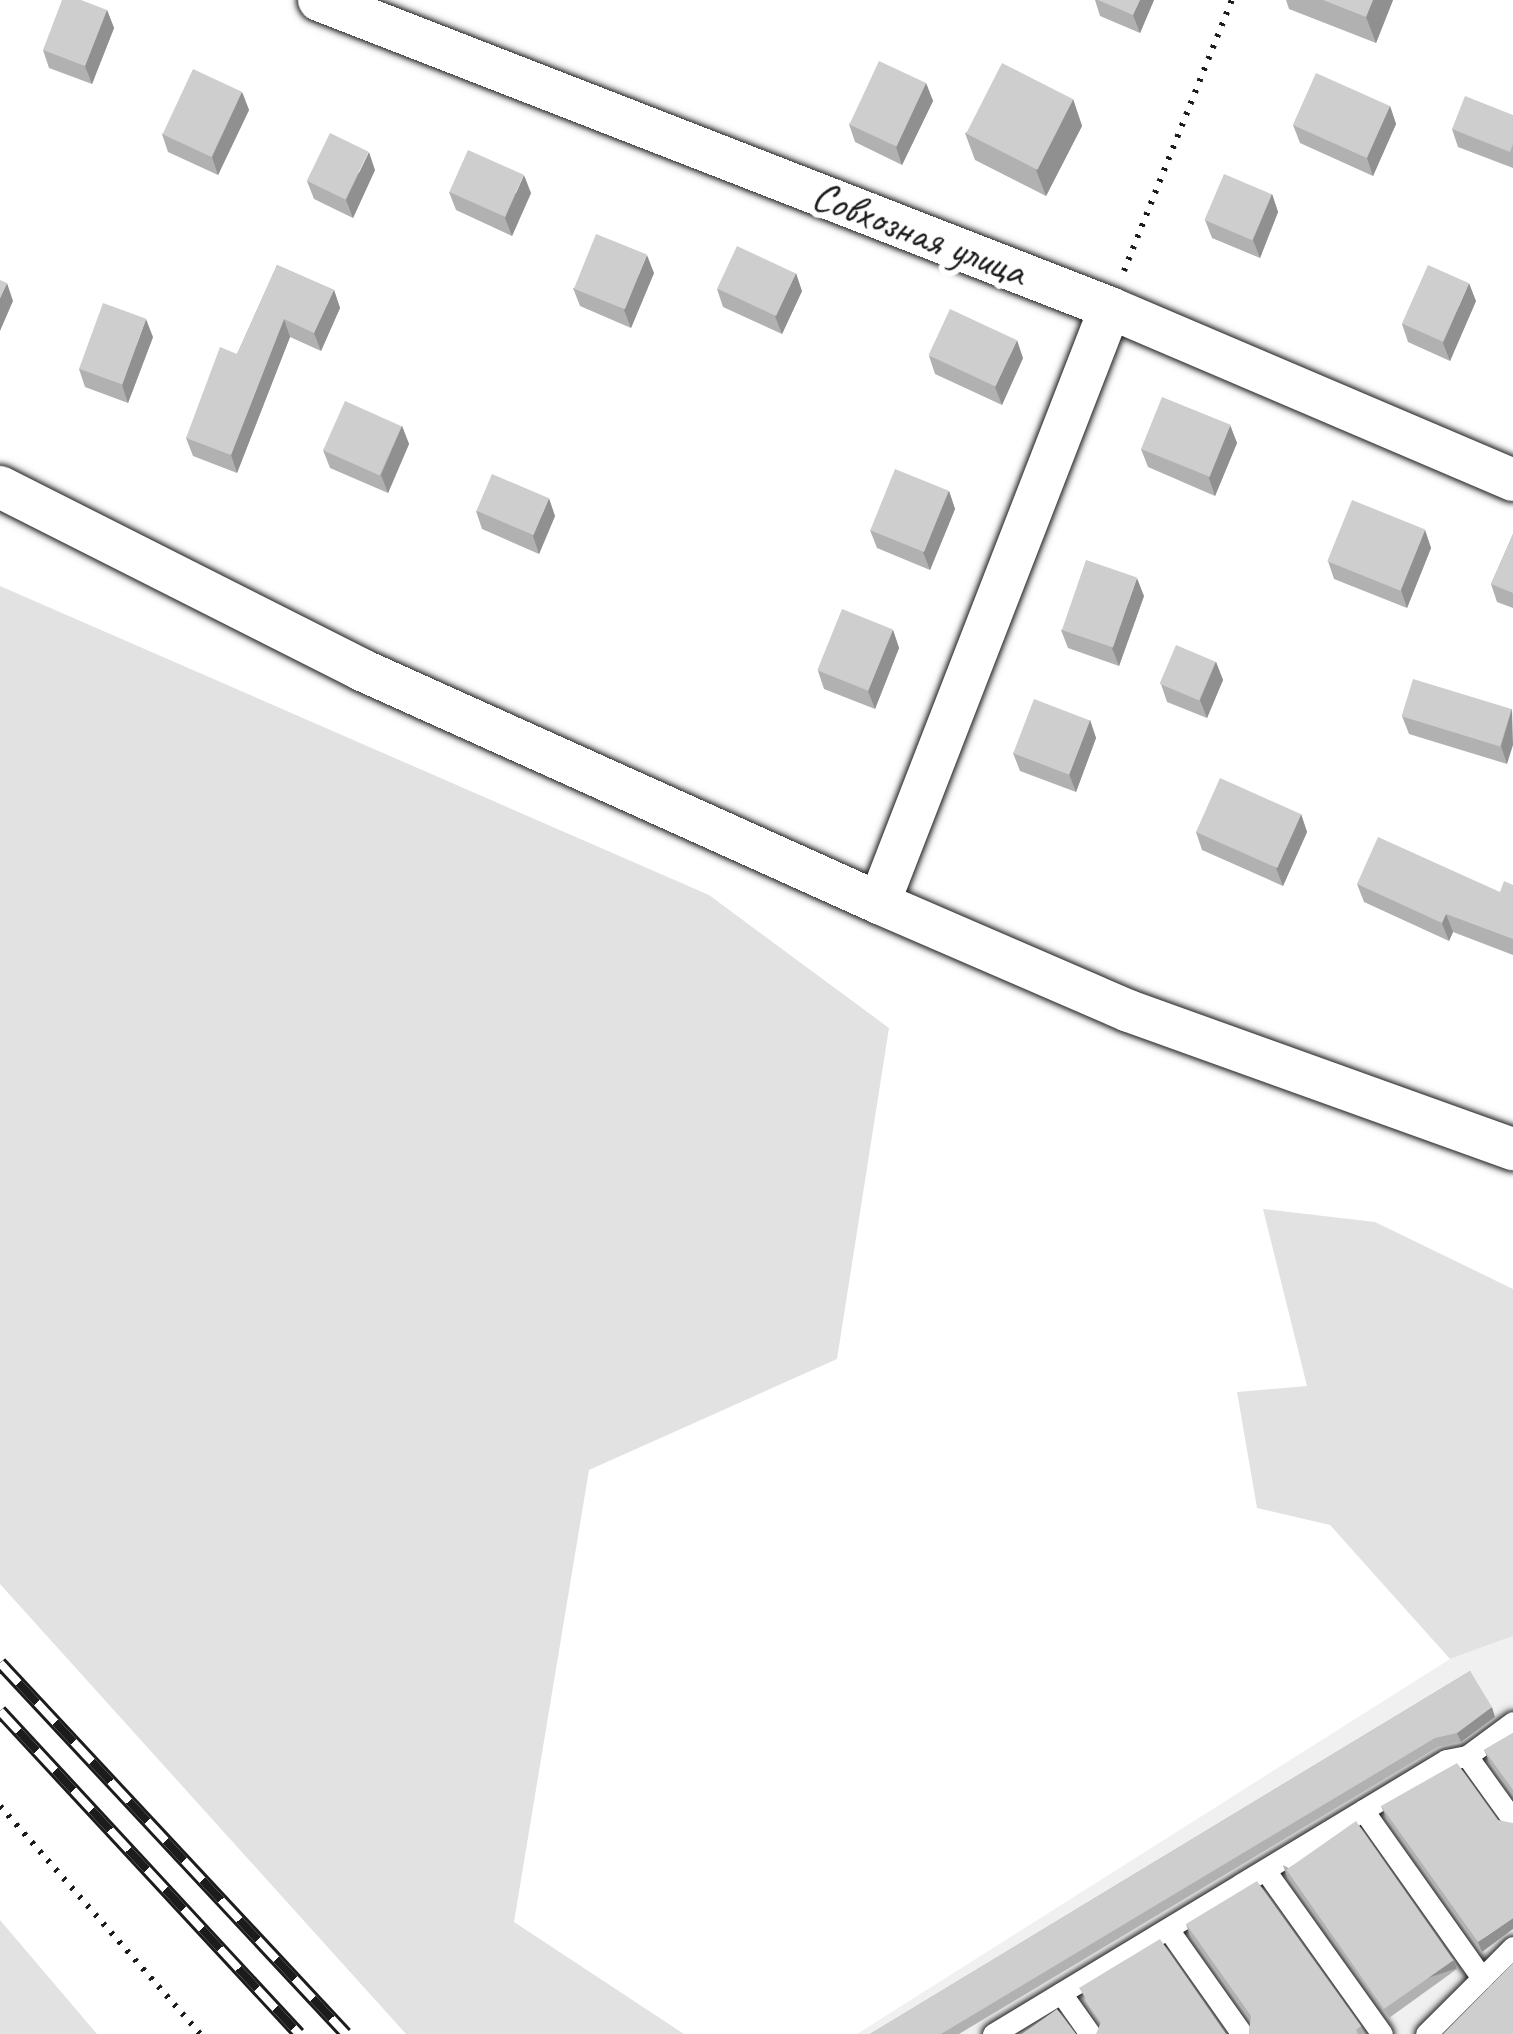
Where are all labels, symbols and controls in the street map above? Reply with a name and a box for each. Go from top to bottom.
street label: Совхозная улица [803,170,1035,298]

